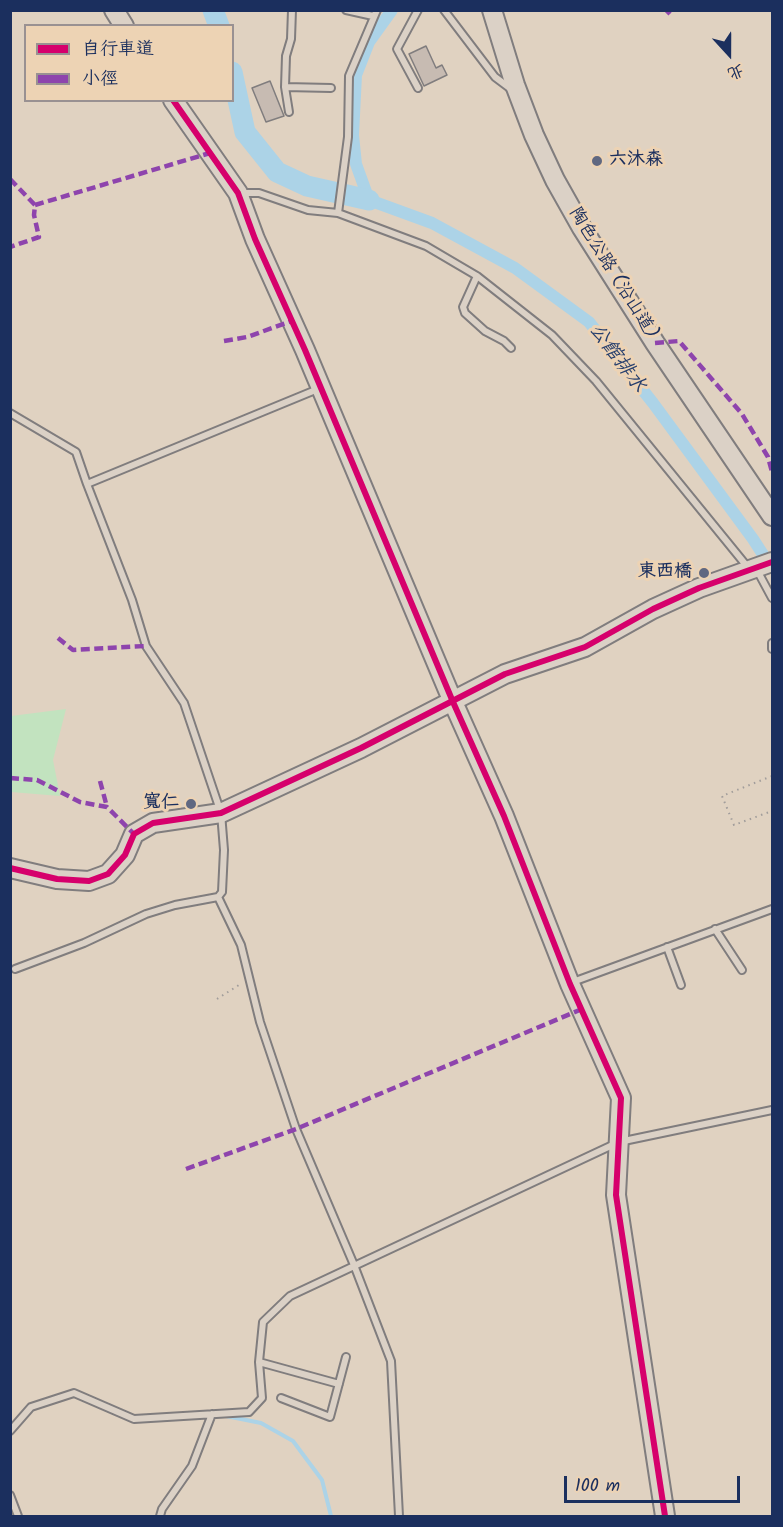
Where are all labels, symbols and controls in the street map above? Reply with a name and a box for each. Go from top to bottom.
legend [24,24,234,102]
north arrow [699,24,759,84]
text: 自行車道 [82,35,154,64]
text: 北 [724,57,748,86]
text: 小徑 [82,65,118,94]
place label: 六沐森 [609,150,663,172]
marker: 六沐森 [590,154,604,168]
street label: 陶色公路 (沿山道) [563,204,661,344]
water label: 公館排水 [582,320,650,398]
place label: 東西橋 [638,562,692,584]
marker: 東西橋 [697,566,711,580]
place label: 寬仁 [143,793,179,815]
marker: 寬仁 [184,797,198,811]
scale bar [567,1464,742,1502]
text: 100 m [575,1472,620,1501]

